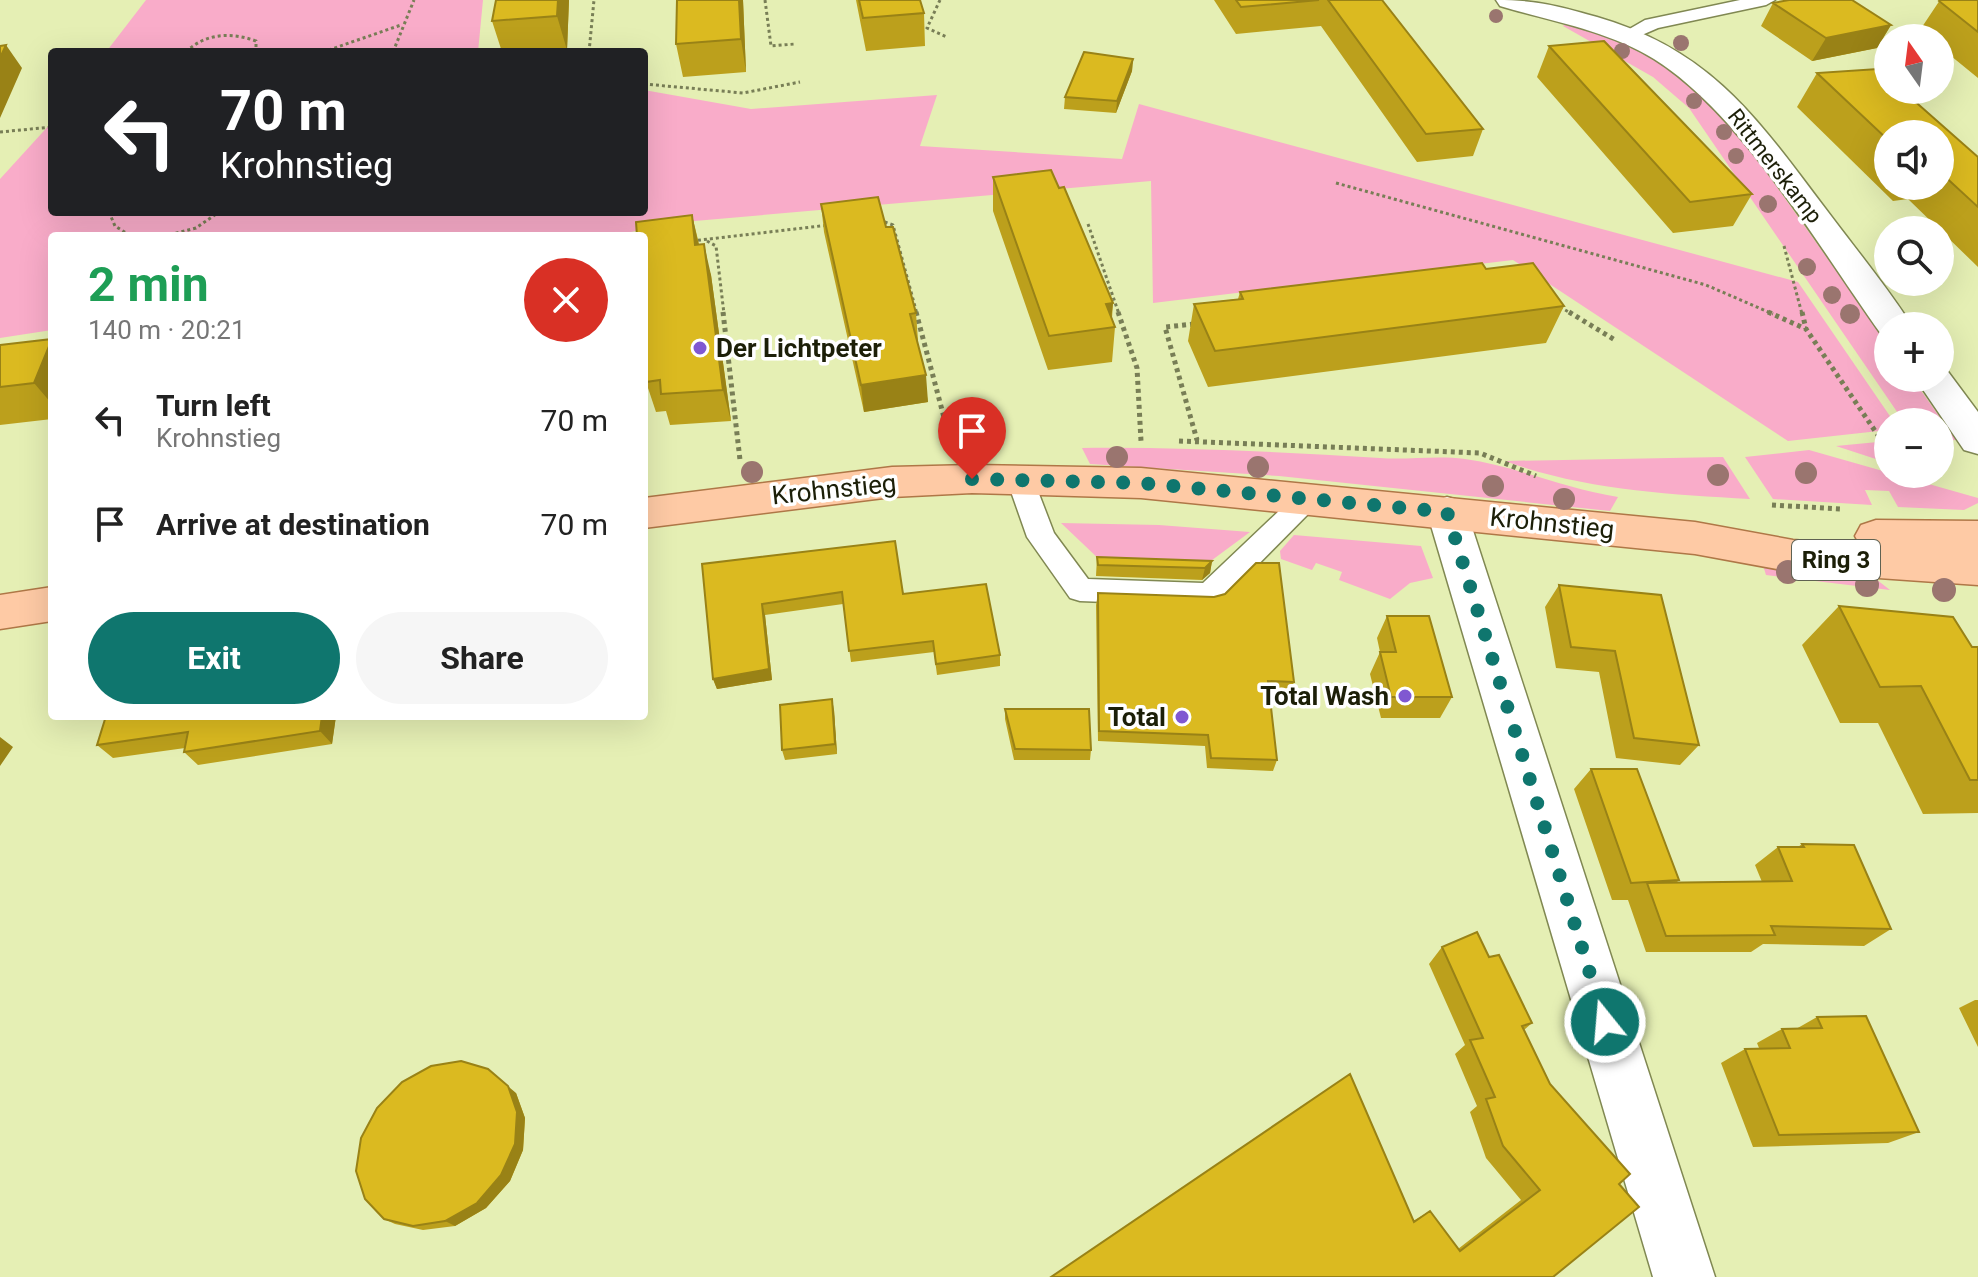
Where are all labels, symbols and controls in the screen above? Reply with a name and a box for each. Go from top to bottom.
north arrow [1874,24,1954,104]
map controls [1874,24,1954,488]
text: 70 m [220,78,347,144]
icon: left [88,80,192,184]
street label: Rittmerskamp [1723,104,1827,228]
button: sound [1874,120,1954,200]
text: Krohnstieg [220,145,393,187]
button: search [1874,216,1954,296]
text: 2 min [88,256,209,313]
button: close [524,258,608,342]
button: + [1874,312,1954,392]
text: 140 m · 20:21 [88,315,246,345]
place label: Der Lichtpeter [716,333,882,363]
marker: Der Lichtpeter [691,339,709,357]
text: Turn left [156,388,271,423]
pin [938,397,1006,479]
icon: left [88,398,132,442]
text: 70 m [541,403,608,438]
button: − [1874,408,1954,488]
icon: arrive [950,409,994,453]
text: Krohnstieg [156,423,281,453]
street label: Krohnstieg [770,468,898,510]
icon: arrive [88,502,132,546]
street label: Krohnstieg [1488,502,1616,544]
text: Arrive at destination [156,507,430,542]
text: 70 m [541,507,608,542]
road number: Ring 3 [1792,540,1880,580]
button: Exit [88,612,340,704]
button: Share [356,612,608,704]
place label: Total Wash [1260,681,1389,711]
marker: Total Wash [1396,687,1414,705]
place label: Total [1108,702,1166,732]
marker: Total [1173,708,1191,726]
position arrow [1563,980,1647,1064]

